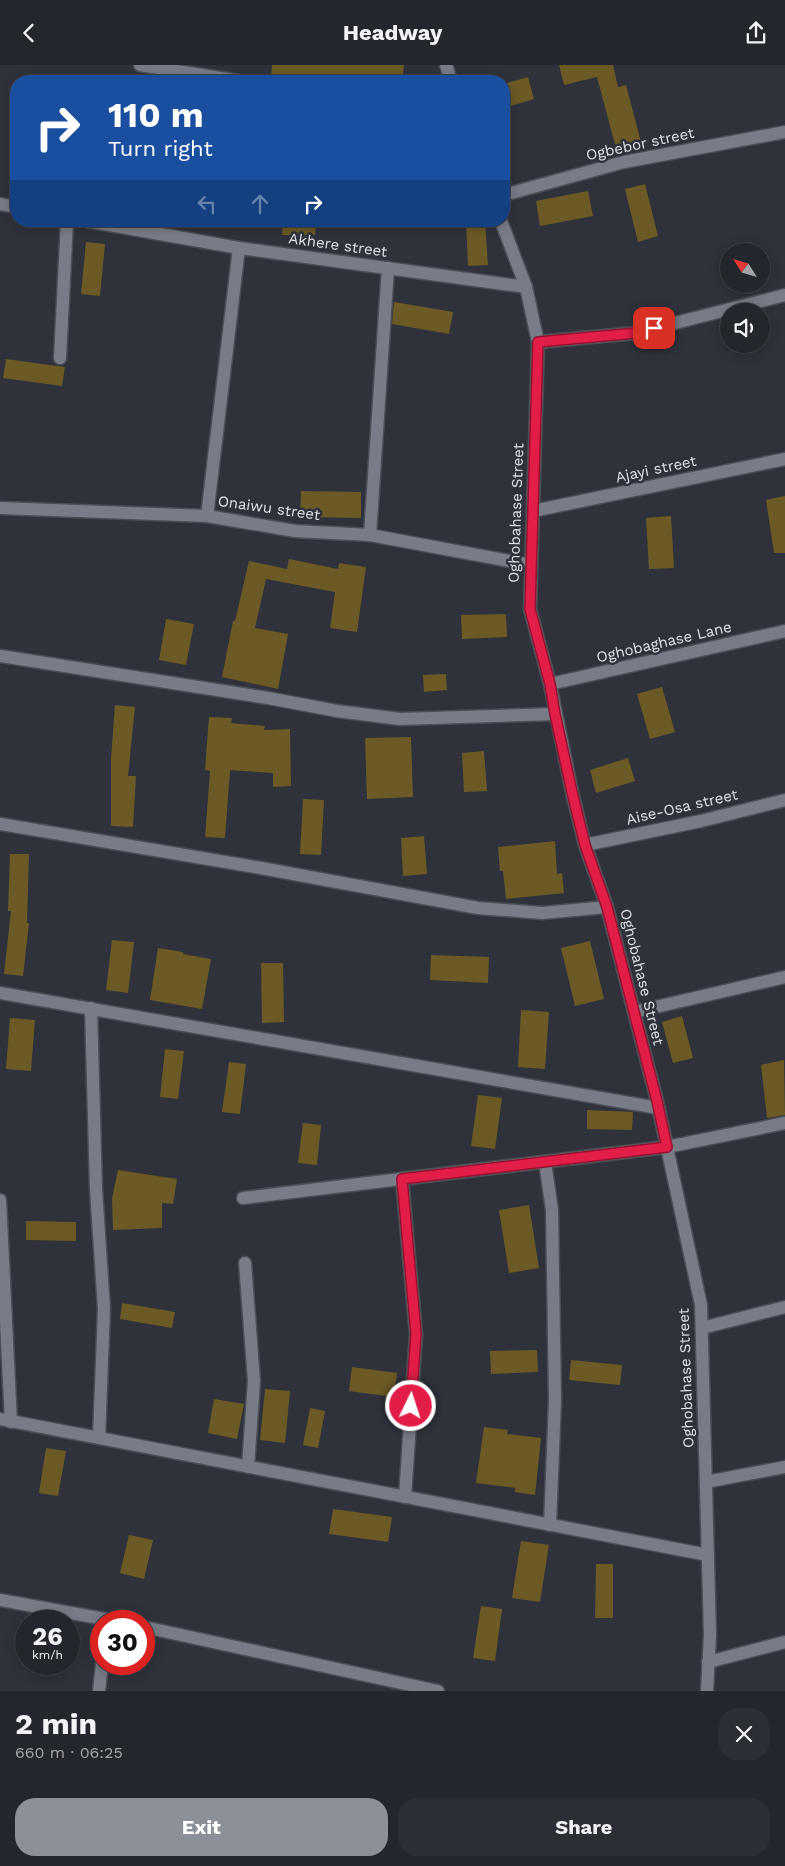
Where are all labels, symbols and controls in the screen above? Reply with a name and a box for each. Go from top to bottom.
icon: back [15,19,43,47]
icon: share [742,19,770,47]
text: Headway [343,20,442,45]
text: 110 m [108,94,204,136]
icon: right [25,95,90,160]
street label: Ogbebor street [584,124,696,164]
text: Turn right [108,136,213,161]
icon: left [193,190,221,218]
icon: ahead [246,190,274,218]
icon: right [299,190,327,218]
street label: Akhere street [288,229,389,261]
north arrow [720,243,770,293]
map controls [720,243,770,353]
button: sound [720,303,770,353]
pin [633,307,675,349]
icon: arrive [640,314,668,342]
street label: Oghobahase Street [505,442,527,583]
street label: Ajayi street [614,452,699,486]
street label: Onaiwu street [217,492,322,524]
street label: Oghobaghase Lane [595,618,733,666]
street label: Aise-Osa street [624,785,740,829]
street label: Oghobahase Street [616,907,668,1048]
street label: Oghobahase Street [675,1307,697,1448]
position arrow [384,1379,436,1431]
speed limit sign: 30 [90,1610,155,1675]
text: 26 [32,1622,63,1651]
text: km/h [32,1648,63,1662]
text: 2 min [15,1706,97,1741]
button: close [718,1708,770,1760]
text: 660 m · 06:25 [15,1743,123,1762]
button: Exit [15,1798,388,1856]
button: Share [398,1798,770,1856]

